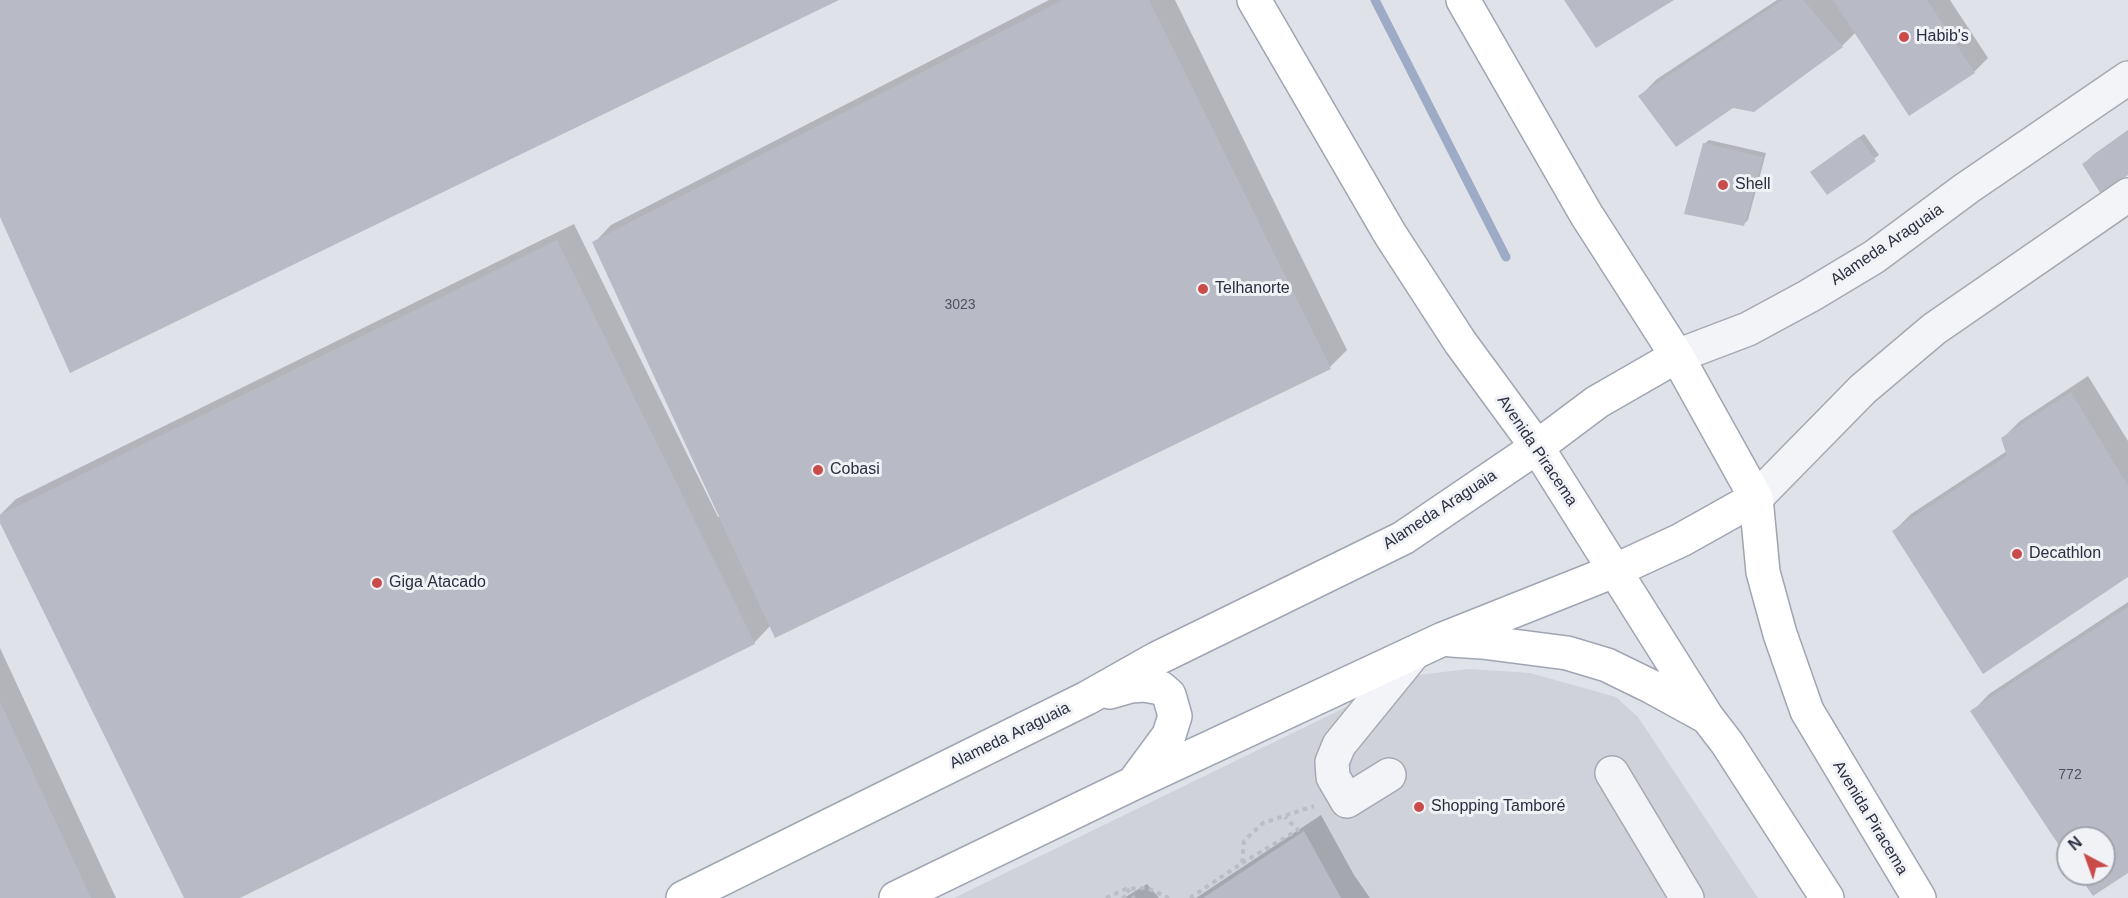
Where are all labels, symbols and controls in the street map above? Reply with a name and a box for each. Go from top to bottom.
place label: Habib's [1916,27,1969,47]
marker: Habib's [1897,30,1911,44]
place label: Shell [1735,175,1771,195]
marker: Shell [1716,178,1730,192]
street label: Alameda Araguaia [1827,200,1947,290]
place label: Telhanorte [1215,279,1290,299]
marker: Telhanorte [1196,282,1210,296]
house number: 3023 [944,297,976,313]
street label: Avenida Piracema [1493,392,1581,510]
place label: Cobasi [830,460,880,480]
marker: Cobasi [811,463,825,477]
street label: Alameda Araguaia [1380,466,1500,554]
place label: Decathlon [2029,544,2101,564]
marker: Decathlon [2010,547,2024,561]
place label: Giga Atacado [389,573,486,593]
marker: Giga Atacado [370,576,384,590]
street label: Alameda Araguaia [947,699,1073,773]
street label: Avenida Piracema [1828,758,1912,878]
house number: 772 [2058,767,2082,783]
place label: Shopping Tamboré [1431,797,1565,817]
marker: Shopping Tamboré [1412,800,1426,814]
north arrow [2056,826,2116,886]
text: N [2065,833,2085,854]

